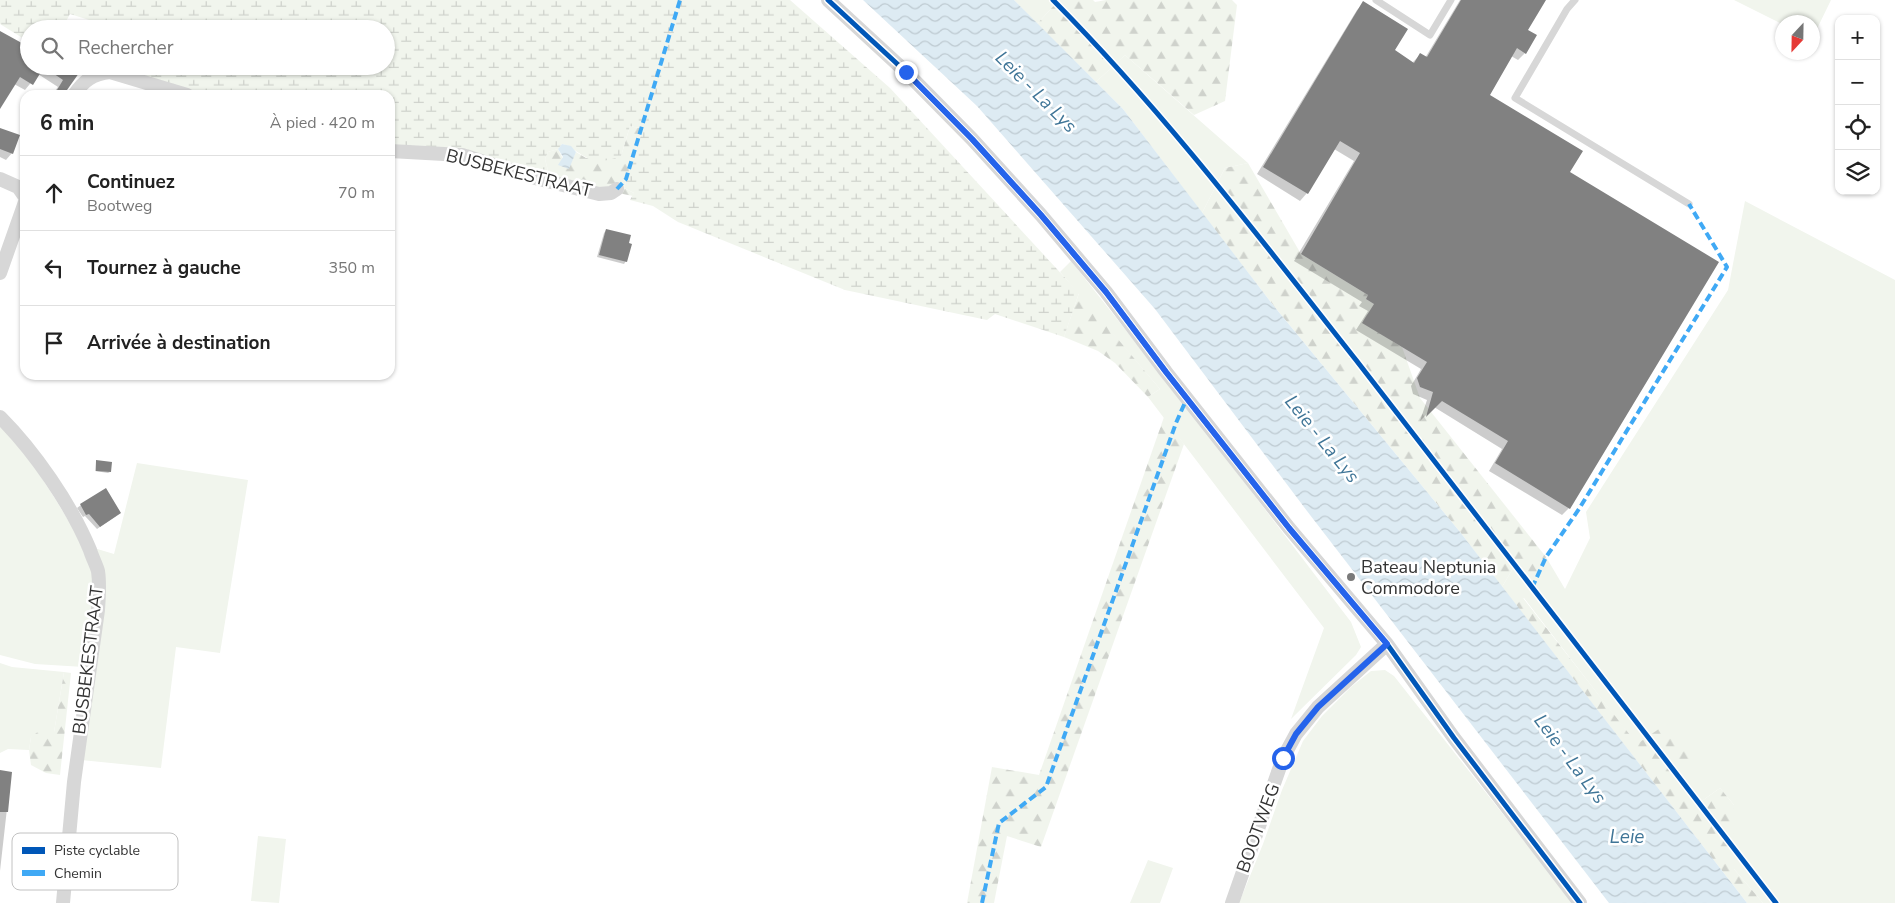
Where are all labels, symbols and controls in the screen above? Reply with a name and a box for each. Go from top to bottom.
north arrow [1775,15,1820,60]
map controls [1835,15,1880,195]
button: + [1835,15,1880,60]
search box [20,20,395,75]
icon: search [38,34,66,62]
text: Rechercher [78,35,173,61]
water label: Leie - La Lys [989,45,1083,139]
button: − [1835,60,1880,105]
route end [895,61,918,84]
button: locate [1835,105,1880,150]
text: 6 min [40,109,94,137]
text: À pied · 420 m [270,112,375,134]
street label: BUSBEKESTRAAT [443,143,595,203]
button: layers [1835,150,1880,195]
text: Continuez [87,169,175,195]
icon: ahead [40,179,68,207]
text: 70 m [338,182,375,204]
text: Bootweg [87,195,152,217]
icon: left [40,254,68,282]
text: Tournez à gauche [87,255,241,281]
text: 350 m [328,257,375,279]
icon: arrive [40,329,68,357]
text: Arrivée à destination [87,330,271,356]
water label: Leie - La Lys [1278,390,1366,488]
place label: Bateau Neptunia Commodore [1361,555,1496,600]
marker: Bateau Neptunia Commodore [1345,571,1357,583]
street label: BUSBEKESTRAAT [67,584,109,736]
water label: Leie - La Lys [1528,709,1612,809]
route start [1272,747,1295,770]
street label: BOOTWEG [1231,780,1285,876]
water label: Leie [1610,824,1644,850]
legend [12,833,178,890]
text: Piste cyclable [54,841,140,860]
text: Chemin [54,864,102,883]

